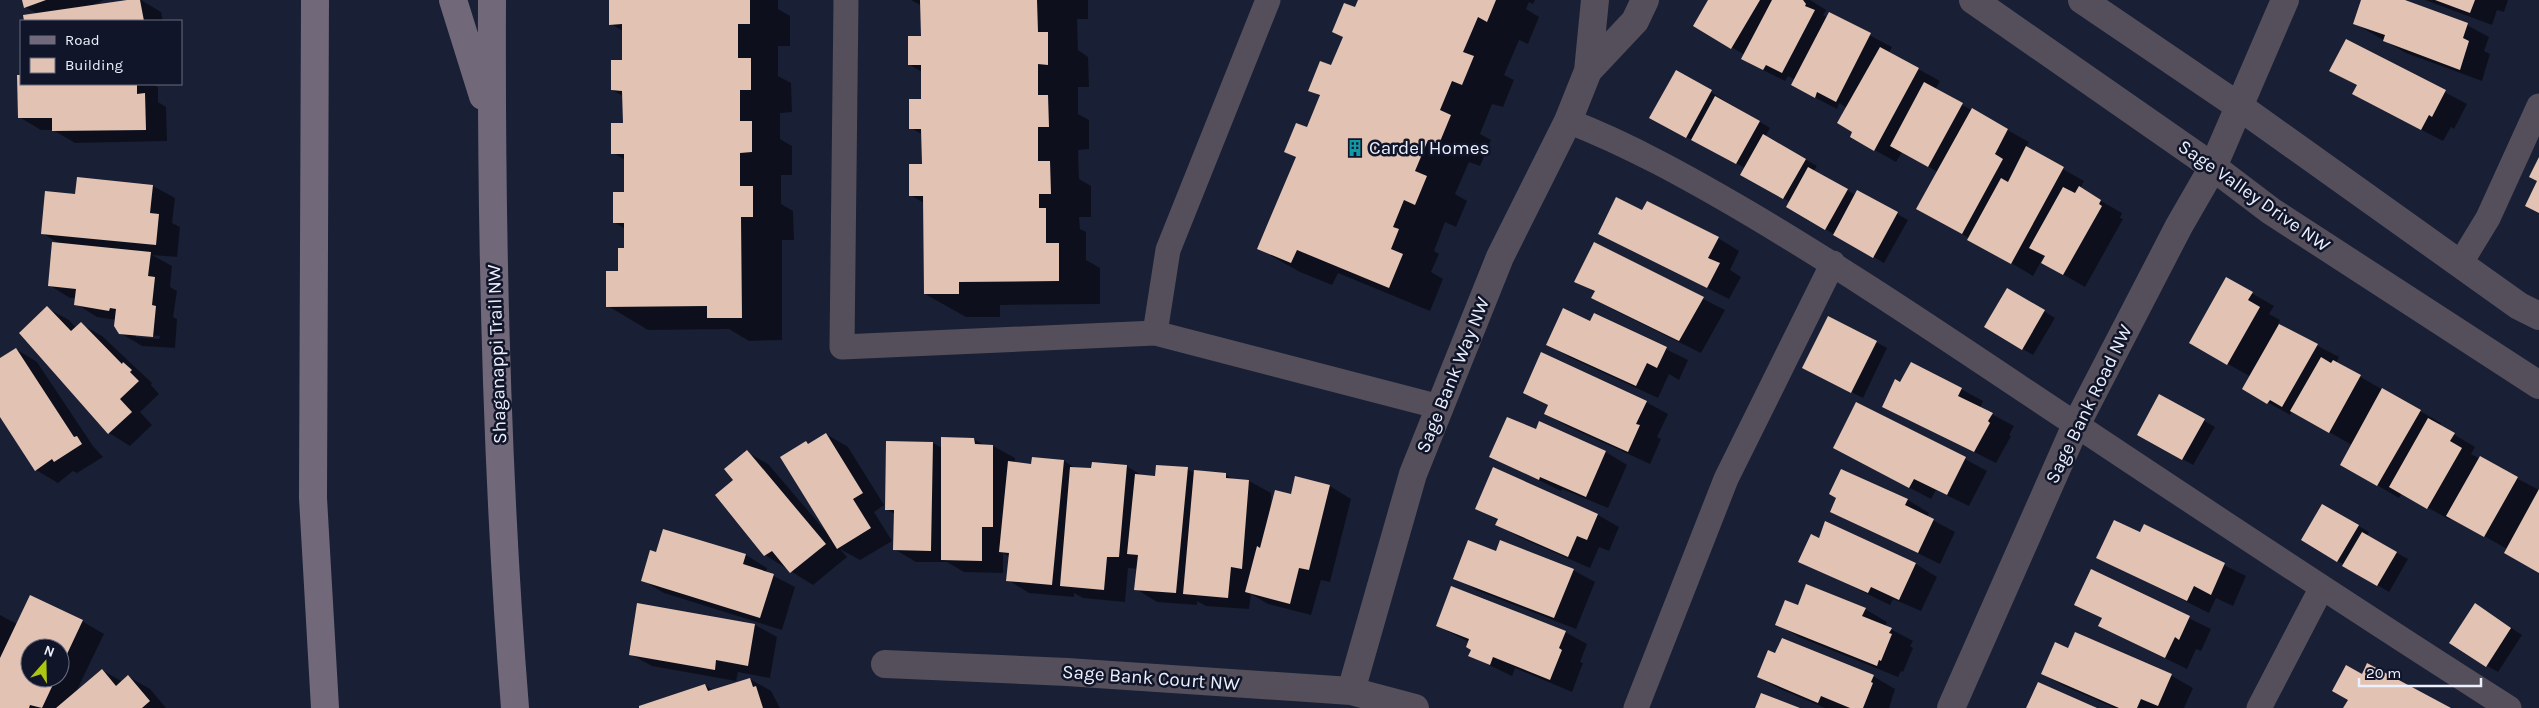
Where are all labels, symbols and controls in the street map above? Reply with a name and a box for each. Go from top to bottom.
legend [20,20,182,85]
text: Road [65,31,100,49]
text: Building [65,56,123,74]
street label: Sage Valley Drive NW [2174,135,2334,257]
place label: Cardel Homes [1369,137,1489,159]
building icon: Cardel Homes [1345,138,1365,158]
street label: Shaganappi Trail NW [483,264,511,444]
street label: Sage Bank Way NW [1412,294,1494,456]
street label: Sage Bank Road NW [2041,321,2137,487]
north arrow [20,638,70,688]
text: N [42,642,57,661]
scale bar [2359,656,2482,688]
street label: Sage Bank Court NW [1061,661,1241,695]
text: 20 m [2366,664,2401,682]

